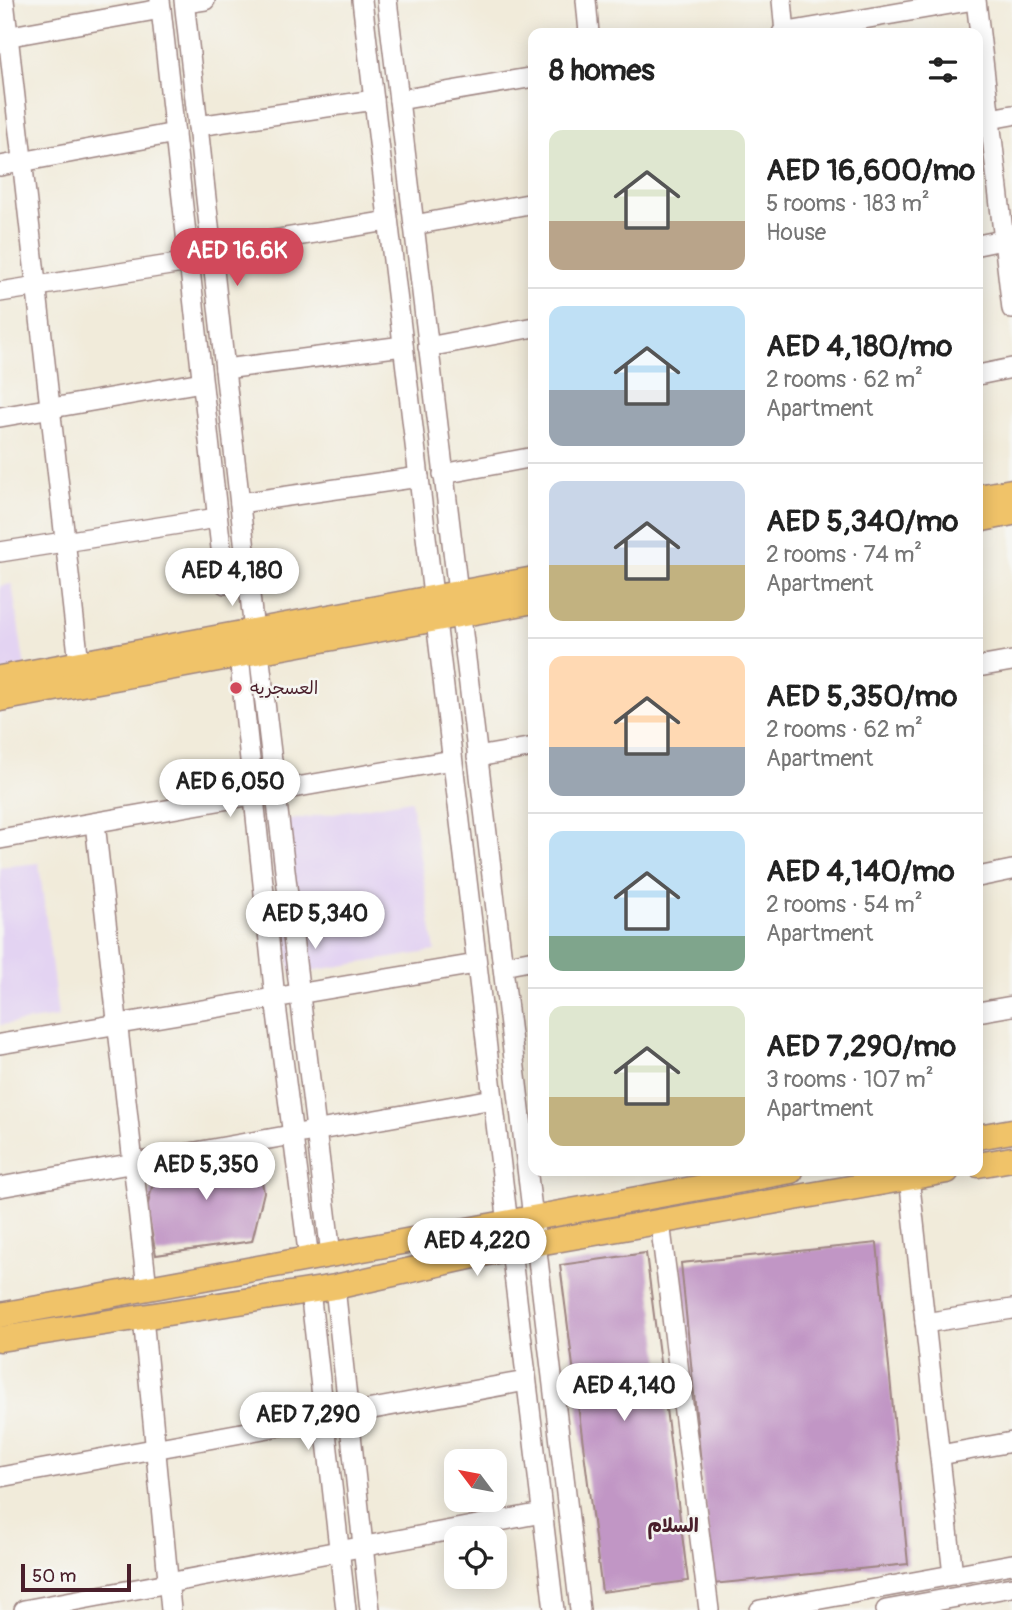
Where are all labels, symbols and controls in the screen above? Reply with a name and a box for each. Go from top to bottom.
icon: filters [924,51,962,89]
text: 8 homes [549,52,655,89]
text: AED 16,600/mo [766,152,975,189]
icon: home [605,158,689,242]
text: 5 rooms · 183 m² [766,189,930,218]
text: House [766,218,826,247]
pin: AED 16.6K [157,229,317,288]
text: AED 16.6K [187,236,287,265]
text: AED 4,180/mo [766,328,952,365]
icon: home [605,334,689,418]
text: 2 rooms · 62 m² [766,365,923,394]
text: Apartment [766,394,873,423]
text: AED 5,340/mo [766,503,958,540]
icon: home [605,509,689,593]
text: 2 rooms · 74 m² [766,540,922,569]
pin: AED 4,180 [152,548,312,608]
text: AED 4,180 [181,556,283,585]
text: Apartment [766,569,873,598]
place label: العسجريه [250,677,318,700]
text: AED 5,350/mo [766,678,957,715]
marker: العسجريه [228,680,244,696]
icon: home [605,684,689,768]
text: 2 rooms · 62 m² [766,715,923,744]
text: Apartment [766,744,873,773]
pin: AED 6,050 [150,760,310,819]
text: AED 6,050 [175,767,285,796]
text: AED 4,140/mo [766,853,955,890]
icon: home [605,859,689,943]
text: 2 rooms · 54 m² [766,890,923,919]
pin: AED 5,340 [235,892,395,951]
text: AED 5,340 [262,899,368,928]
text: Apartment [766,919,873,948]
text: AED 7,290/mo [766,1028,956,1065]
icon: home [605,1034,689,1118]
text: 3 rooms · 107 m² [766,1065,934,1094]
text: Apartment [766,1094,873,1123]
pin: AED 5,350 [126,1142,286,1202]
text: AED 5,350 [153,1150,259,1179]
pin: AED 4,220 [397,1218,557,1278]
text: AED 4,220 [424,1226,530,1255]
pin: AED 4,140 [544,1364,704,1423]
text: AED 4,140 [572,1371,676,1400]
pin: AED 7,290 [228,1392,388,1452]
text: AED 7,290 [256,1400,360,1429]
north arrow [444,1449,508,1512]
map controls [444,1449,507,1589]
district label: السلام [647,1514,699,1540]
button: locate [444,1526,507,1589]
scale bar [21,1561,131,1593]
text: 50 m [32,1564,76,1588]

